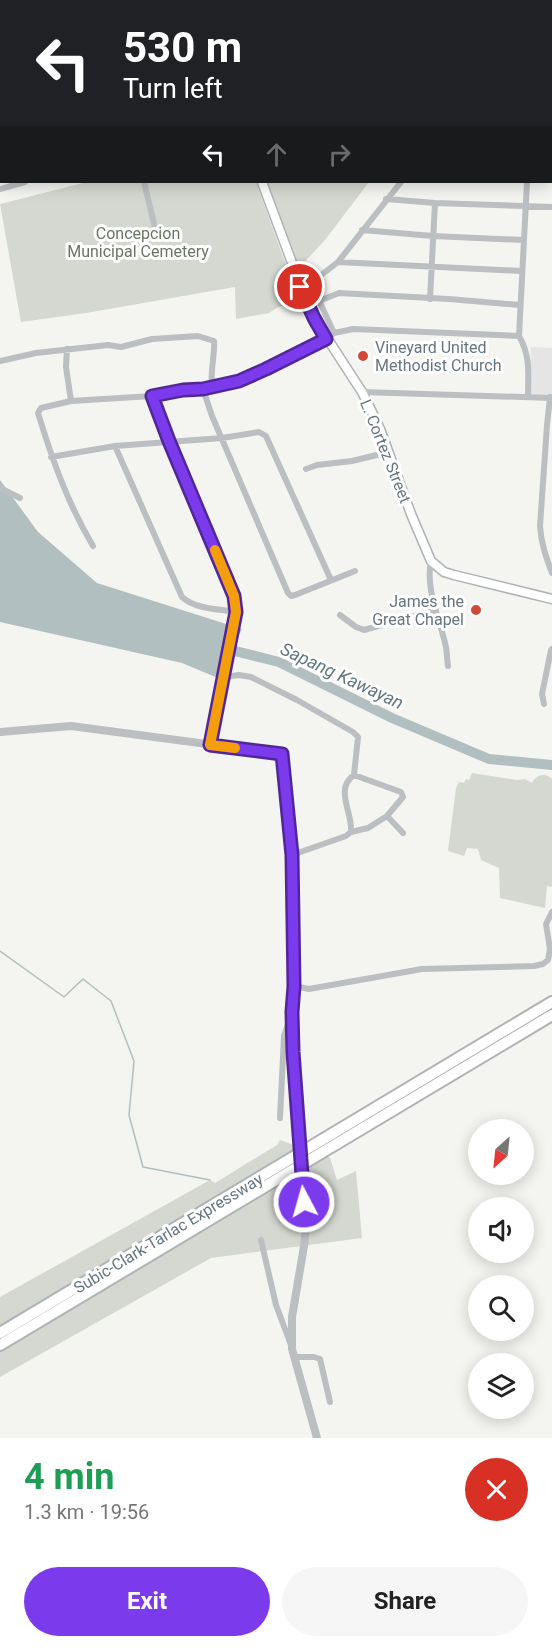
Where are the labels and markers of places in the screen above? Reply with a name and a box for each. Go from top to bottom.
pin [274,261,325,312]
place label: Vineyard United Methodist Church [375,338,502,375]
marker: Vineyard United Methodist Church [356,349,370,363]
place label: James the Great Chapel [372,592,464,629]
marker: James the Great Chapel [469,603,483,617]

